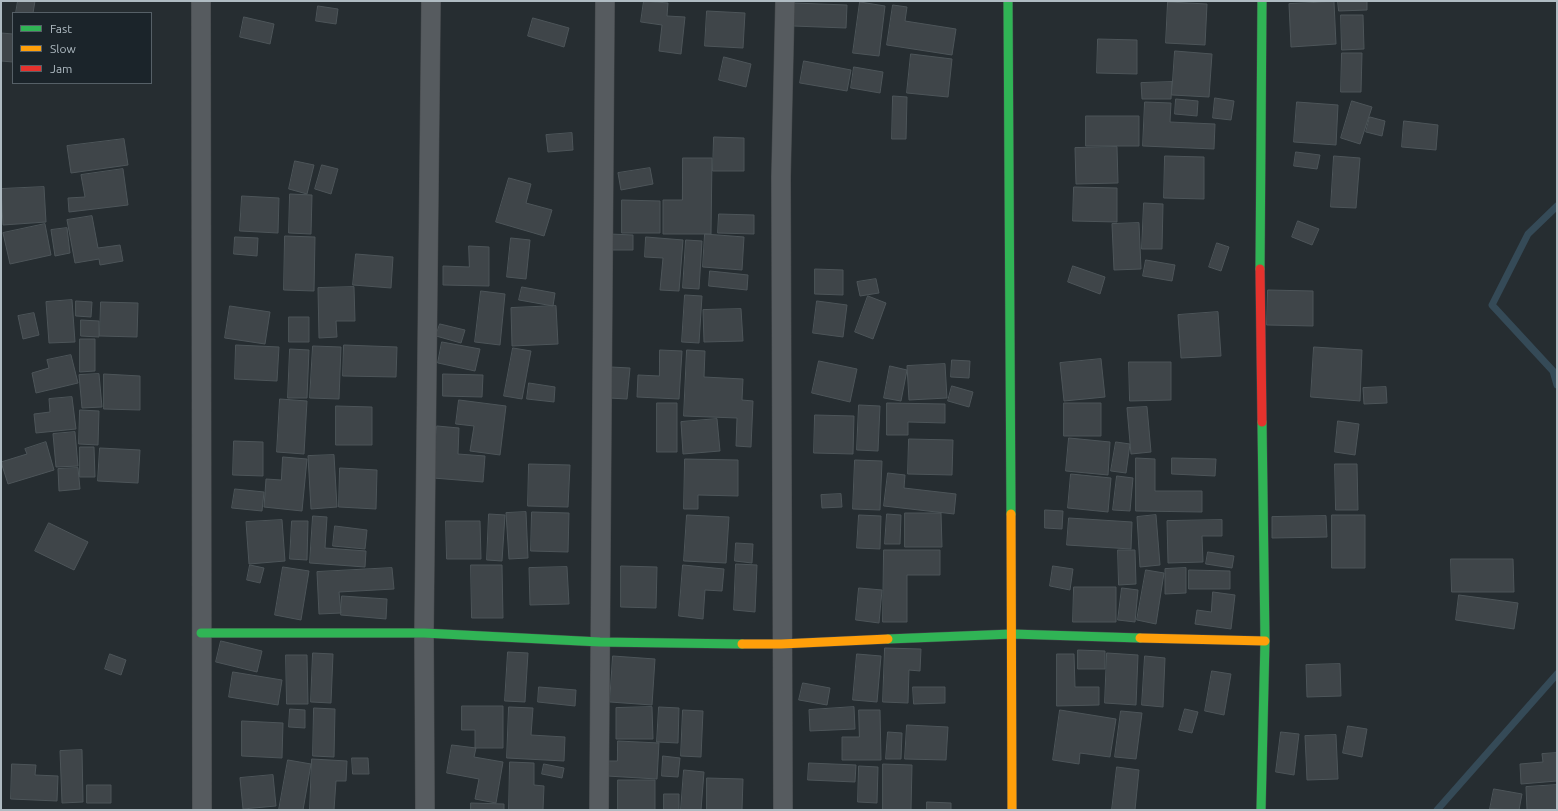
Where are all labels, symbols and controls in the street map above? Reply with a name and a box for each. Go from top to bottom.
legend [12,12,152,84]
text: Fast [50,22,72,35]
text: Slow [50,42,76,55]
text: Jam [50,62,72,75]

